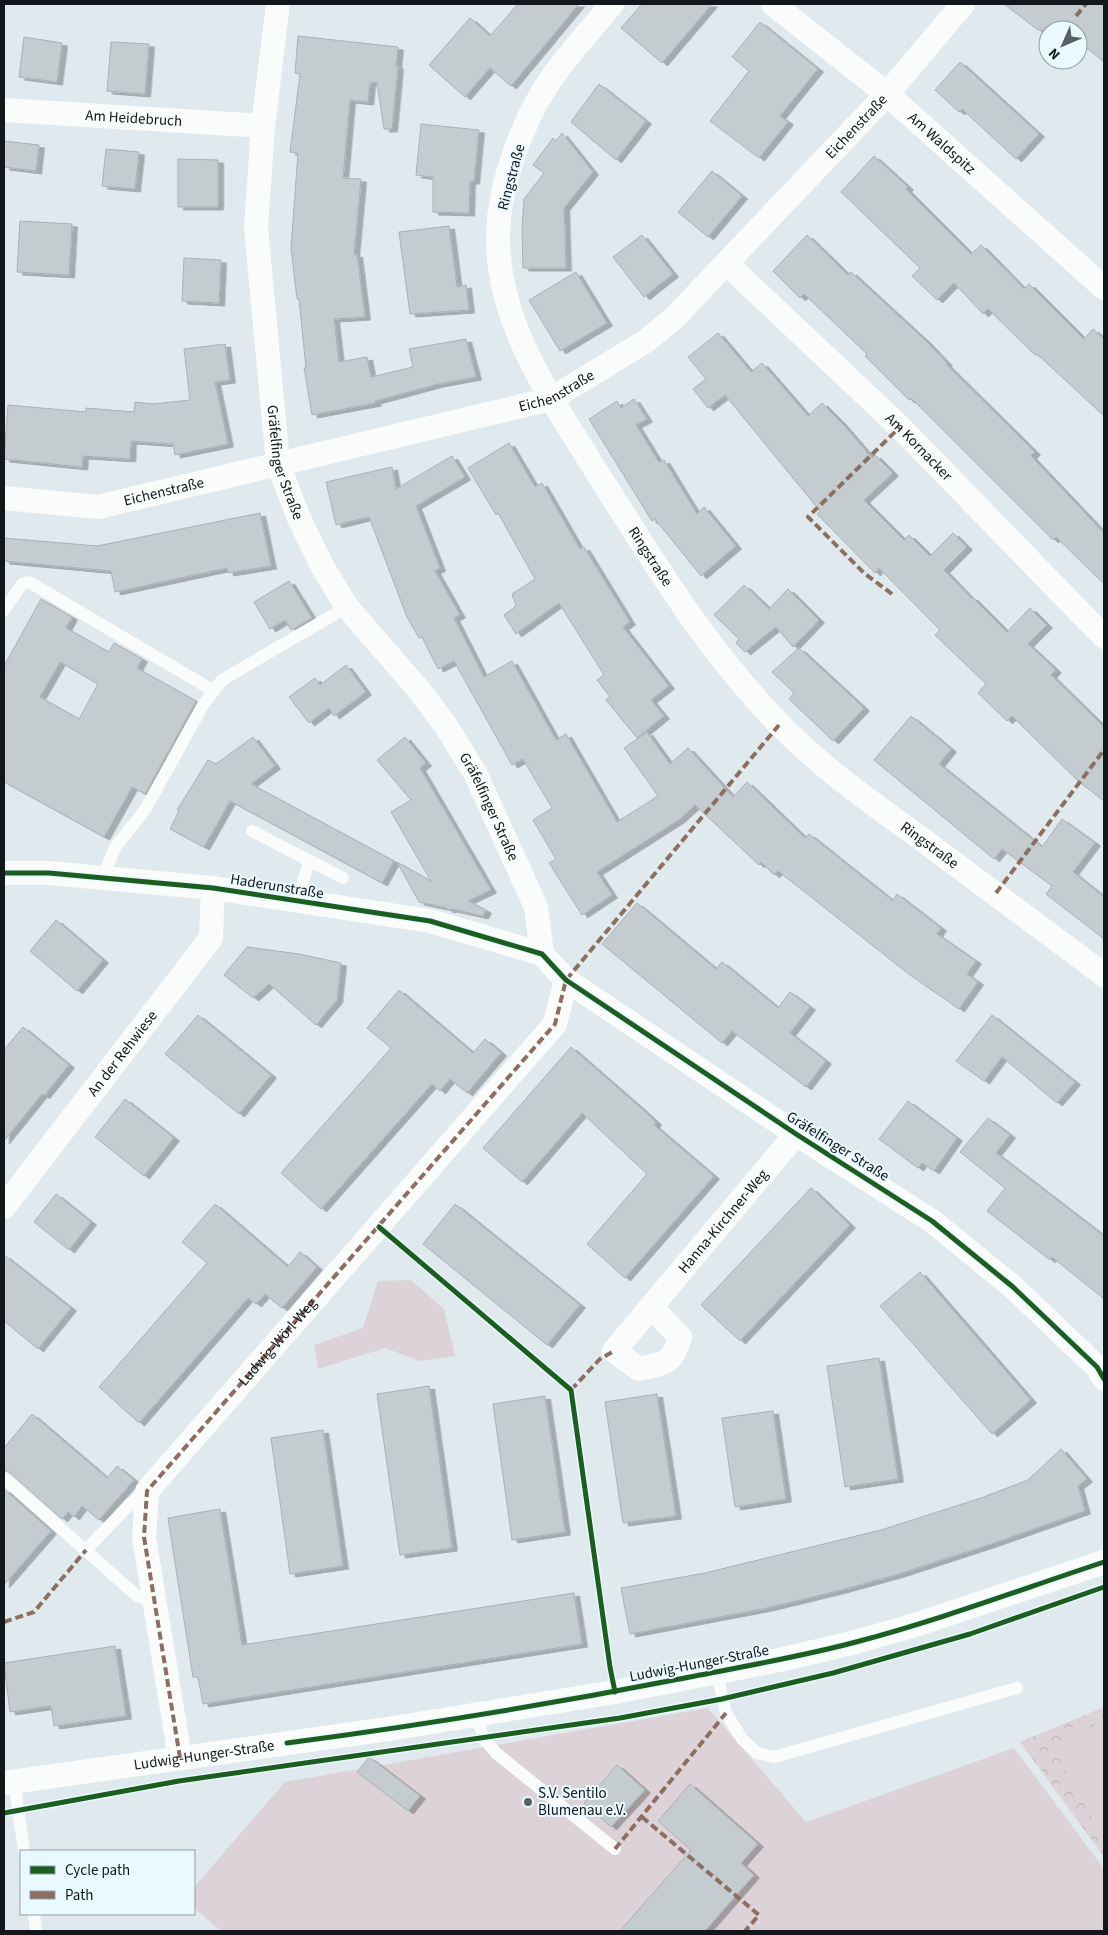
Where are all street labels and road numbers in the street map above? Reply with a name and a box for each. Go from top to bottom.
street label: Eichenstraße [821,90,892,164]
street label: Am Heidebruch [85,105,183,132]
street label: Am Waldspitz [903,107,980,180]
street label: Ringstraße [493,142,530,212]
street label: Eichenstraße [517,365,598,417]
street label: Gräfelfinger Straße [262,404,308,523]
street label: Am Kornacker [880,408,957,486]
street label: Eichenstraße [122,472,206,512]
street label: Ringstraße [623,523,677,591]
street label: Gräfelfinger Straße [454,749,524,864]
street label: Ringstraße [896,817,963,874]
street label: Haderunstraße [229,869,325,904]
street label: An der Rehwiese [83,1006,162,1101]
street label: Gräfelfinger Straße [782,1106,893,1187]
street label: Hanna-Kirchner-Weg [674,1164,774,1278]
street label: Ludwig-Wörl-Weg [233,1293,322,1391]
street label: Ludwig-Hunger-Straße [628,1640,771,1687]
street label: Ludwig-Hunger-Straße [132,1735,276,1776]

